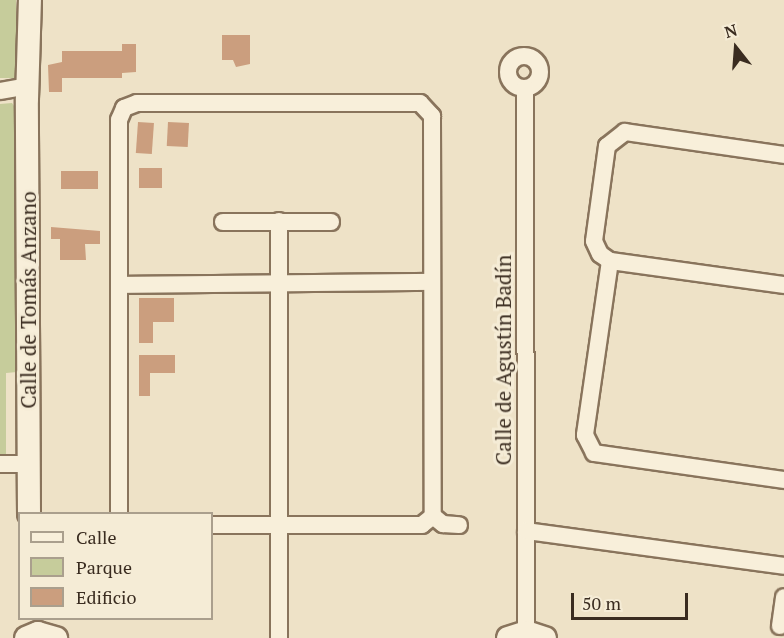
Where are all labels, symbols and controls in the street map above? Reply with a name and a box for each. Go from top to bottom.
north arrow [706,18,766,78]
text: N [722,18,740,43]
street label: Calle de Tomás Anzano [15,191,41,409]
street label: Calle de Agustín Badín [490,254,516,466]
legend [18,512,213,620]
text: Calle [76,525,117,549]
text: Parque [76,555,132,579]
scale bar [574,581,691,619]
text: Edificio [76,585,136,609]
text: 50 m [582,591,621,615]

